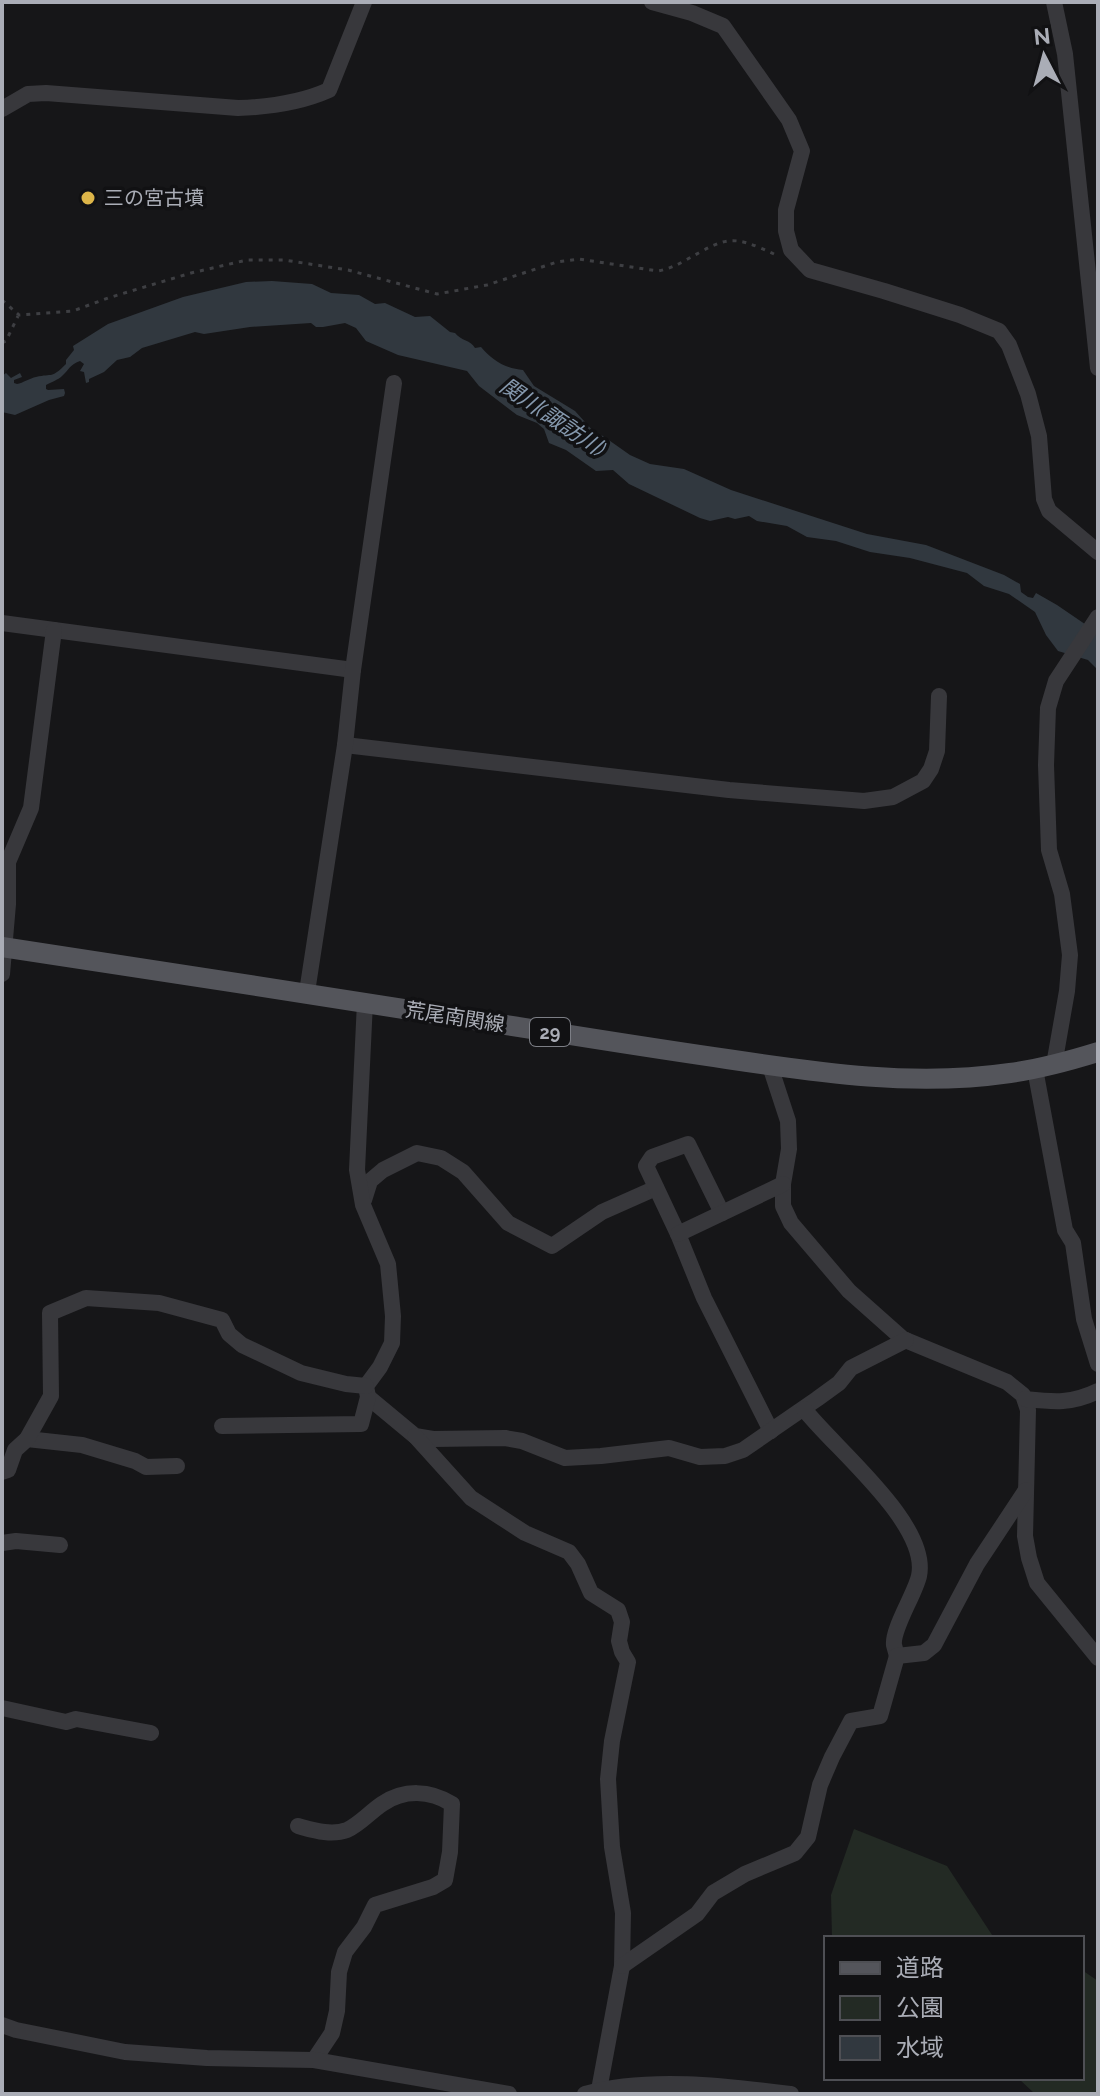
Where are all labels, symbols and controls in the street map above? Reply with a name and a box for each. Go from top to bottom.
north arrow [1004,16,1084,96]
text: N [1032,22,1052,50]
place label: 三の宮古墳 [104,186,204,210]
marker: 三の宮古墳 [79,189,97,207]
water label: 関川(諏訪川) [495,372,611,462]
street label: 荒尾南関線 [404,997,506,1037]
road number: 29 [530,1018,570,1046]
legend [824,1936,1084,2080]
text: 道路 [896,1953,944,1982]
text: 公園 [896,1993,944,2022]
text: 水域 [896,2033,944,2062]

